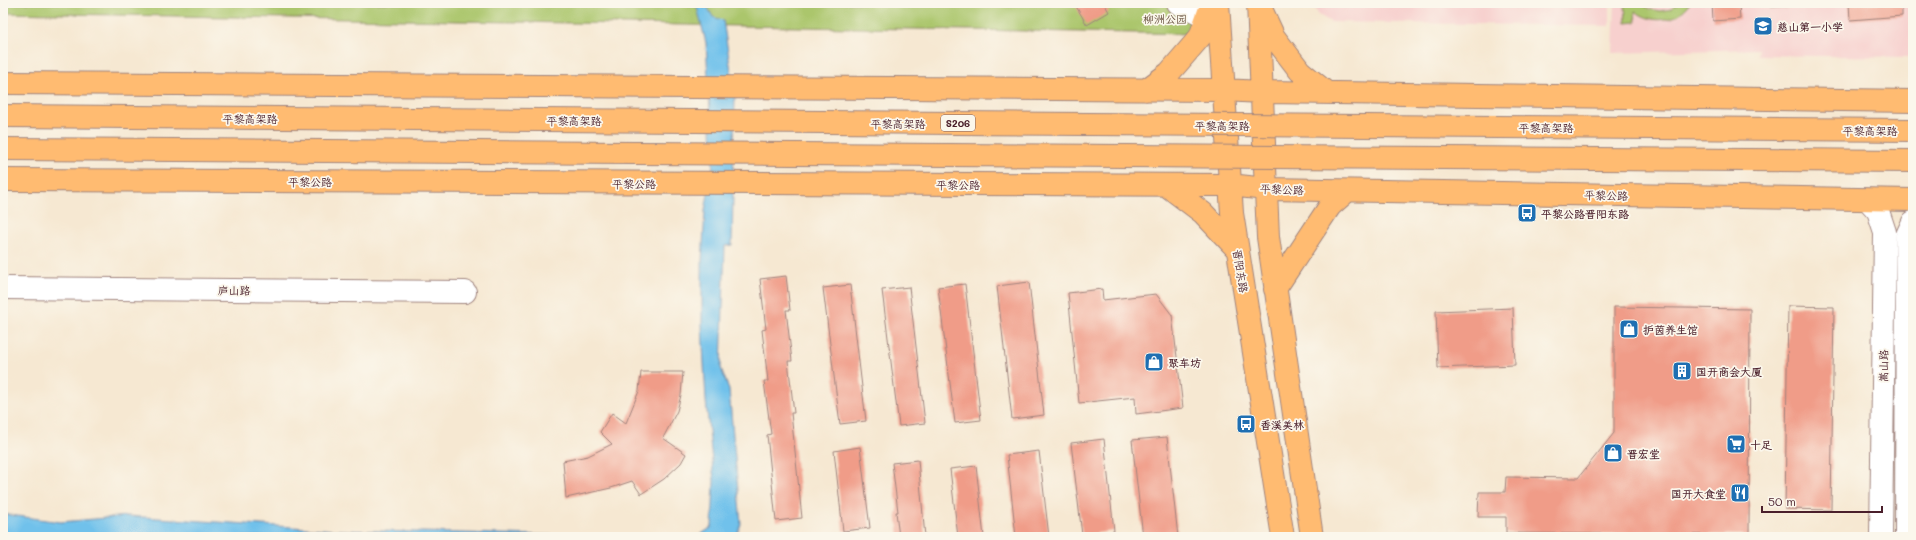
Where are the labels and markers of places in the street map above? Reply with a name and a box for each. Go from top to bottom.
school or university icon: 慈山第一小学 [1752,15,1774,37]
place label: 慈山第一小学 [1777,19,1843,34]
bus stop icon: 平黎公路晋阳东路 [1516,202,1538,224]
place label: 平黎公路晋阳东路 [1541,206,1629,221]
shop icon: 护茵养生馆 [1618,318,1640,340]
place label: 护茵养生馆 [1643,322,1698,337]
shop icon: 聚车坊 [1143,351,1165,373]
place label: 聚车坊 [1168,355,1201,370]
building icon: 国开商会大厦 [1671,360,1693,382]
place label: 国开商会大厦 [1696,364,1762,379]
bus stop icon: 香溪美林 [1235,413,1257,435]
place label: 香溪美林 [1260,417,1304,432]
supermarket icon: 十足 [1725,433,1747,455]
place label: 十足 [1750,437,1772,452]
shop icon: 晋宏堂 [1602,442,1624,464]
place label: 晋宏堂 [1627,446,1660,461]
restaurant icon: 国开大食堂 [1729,482,1751,504]
place label: 国开大食堂 [1671,486,1726,501]

